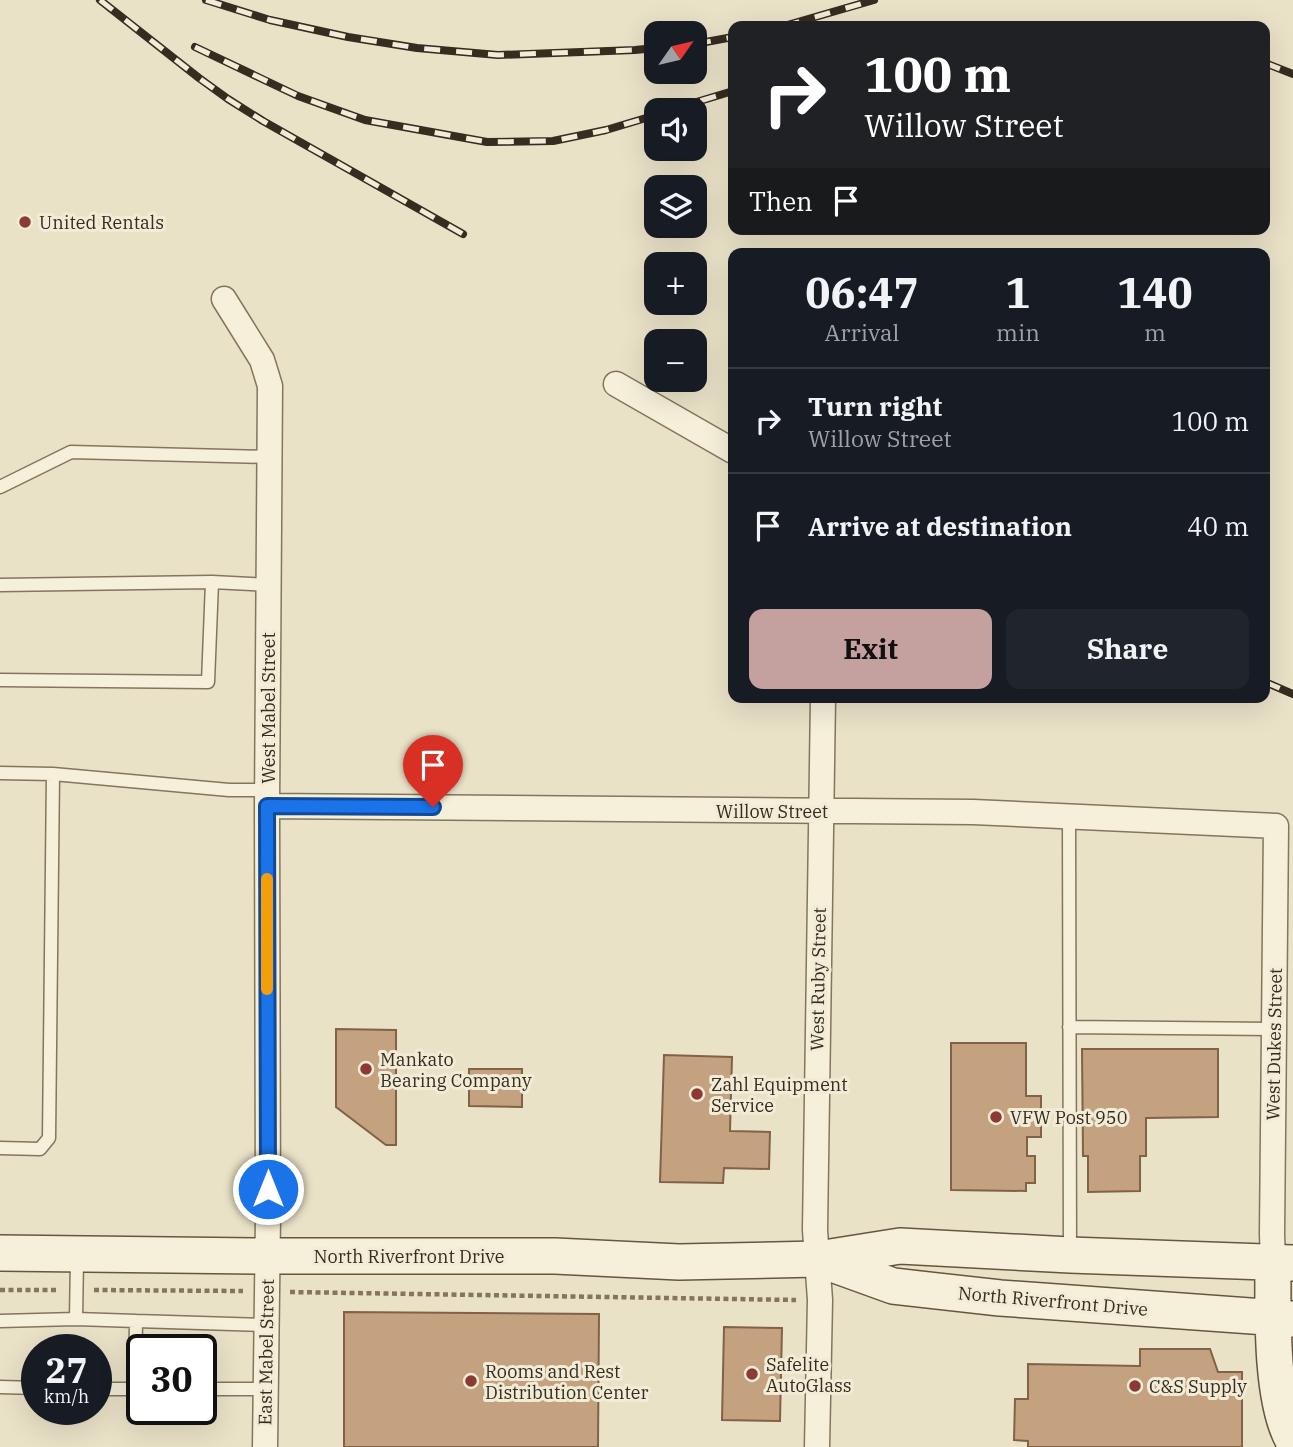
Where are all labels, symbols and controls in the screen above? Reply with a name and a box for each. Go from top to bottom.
north arrow [644,21,707,84]
map controls [644,21,707,392]
text: 100 m [864,42,1011,105]
icon: right [749,49,840,140]
button: sound [644,98,707,161]
text: Willow Street [864,104,1064,146]
button: layers [644,175,707,238]
icon: arrive [827,182,865,220]
text: Then [749,184,813,218]
place label: United Rentals [39,211,164,234]
marker: United Rentals [17,214,33,230]
button: + [644,252,707,315]
text: 06:47 [805,265,919,320]
text: 1 [1005,265,1031,320]
text: 140 [1117,265,1193,320]
text: Arrival [825,317,899,347]
text: min [996,317,1040,347]
text: m [1144,317,1166,347]
button: − [644,329,707,392]
text: Turn right [808,389,942,423]
icon: right [749,402,787,440]
text: 100 m [1171,404,1249,438]
text: Willow Street [808,423,952,453]
icon: arrive [749,507,787,545]
text: Arrive at destination [808,509,1072,543]
text: 40 m [1187,509,1249,543]
button: Exit [749,609,992,689]
button: Share [1006,609,1249,689]
street label: West Mabel Street [257,632,280,784]
pin [403,735,463,807]
icon: arrive [414,746,452,784]
street label: Willow Street [716,800,828,823]
street label: West Ruby Street [805,907,831,1051]
street label: West Dukes Street [1261,967,1287,1121]
place label: Mankato Bearing Company [380,1048,532,1092]
marker: Mankato Bearing Company [358,1061,374,1077]
place label: Zahl Equipment Service [711,1073,848,1117]
marker: Zahl Equipment Service [689,1086,705,1102]
place label: VFW Post 950 [1010,1106,1127,1129]
marker: VFW Post 950 [988,1109,1004,1125]
position arrow [231,1152,305,1226]
street label: North Riverfront Drive [314,1245,504,1268]
street label: East Mabel Street [253,1278,279,1426]
street label: North Riverfront Drive [957,1281,1149,1321]
speed limit sign: 30 [126,1334,217,1425]
text: 27 [45,1347,88,1393]
place label: Safelite AutoGlass [766,1353,851,1397]
place label: Rooms and Rest Distribution Center [485,1360,648,1404]
marker: Safelite AutoGlass [744,1366,760,1382]
marker: Rooms and Rest Distribution Center [463,1373,479,1389]
place label: C&S Supply [1149,1375,1247,1398]
marker: C&S Supply [1127,1378,1143,1394]
text: km/h [44,1385,89,1408]

